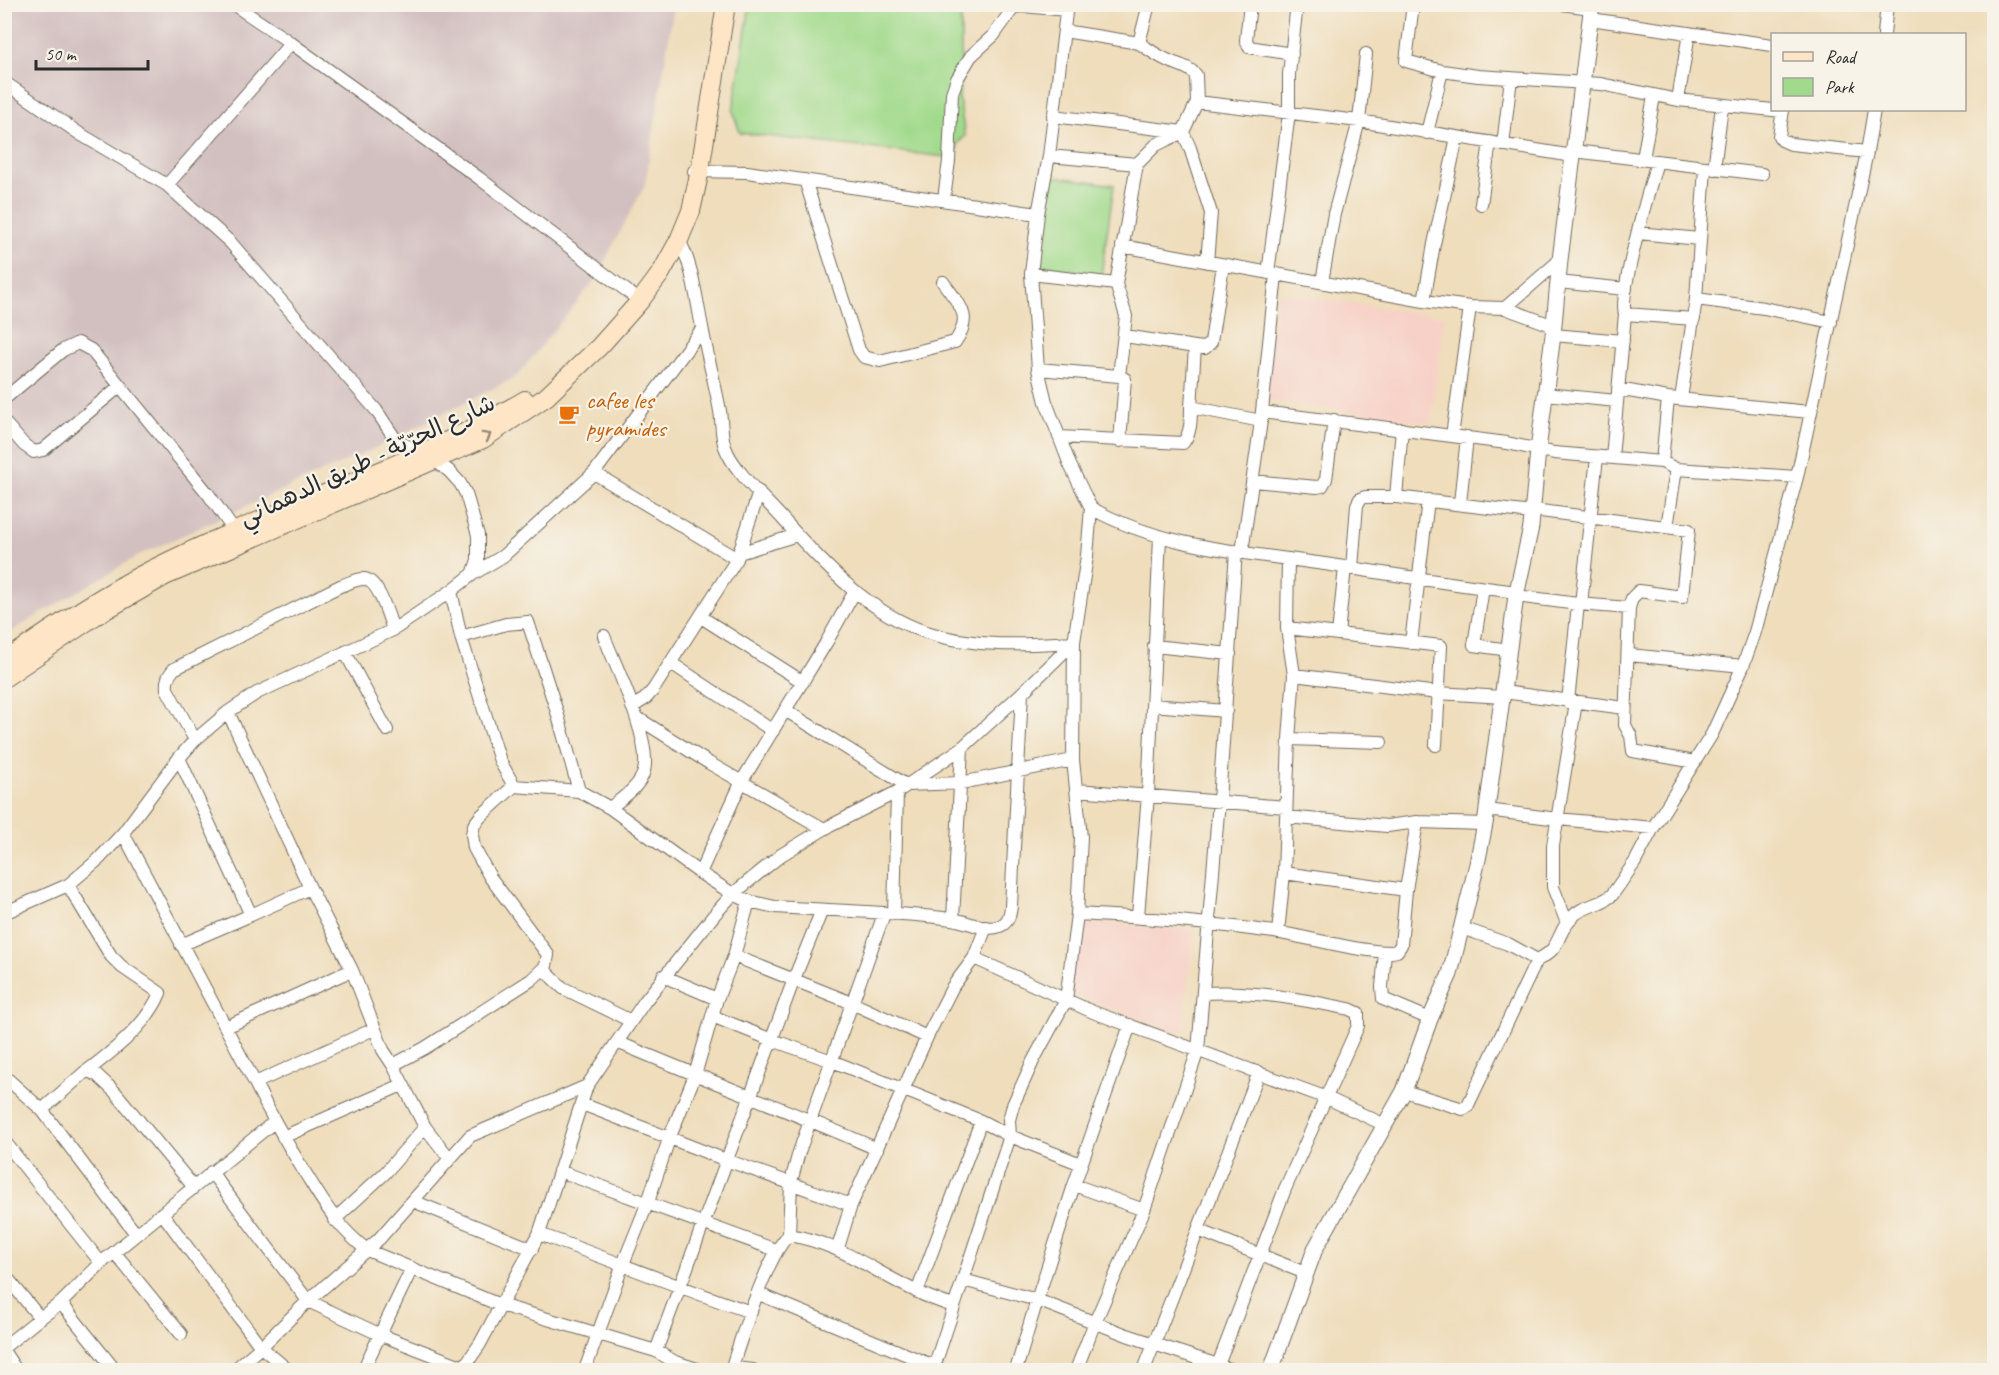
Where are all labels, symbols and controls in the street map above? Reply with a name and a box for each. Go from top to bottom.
scale bar [36,33,148,71]
legend [1771,33,1966,111]
text: 50 m [45,43,78,65]
text: Road [1825,46,1858,68]
text: Park [1825,76,1855,98]
place label: cafee les pyramides [586,385,668,443]
street label: شارع الحرّيّة - طريق الدهماني [234,387,502,538]
cafe icon: cafee les pyramides [557,402,581,426]
one-way arrow [481,432,491,443]

